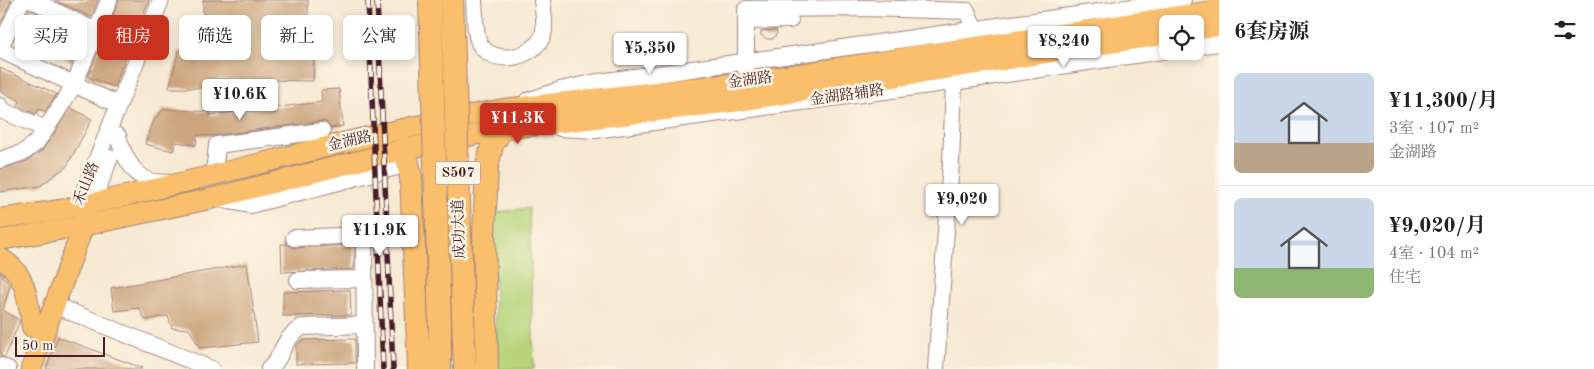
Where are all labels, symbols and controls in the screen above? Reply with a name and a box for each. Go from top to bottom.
chip: 买房 [15,15,87,60]
chip: 租房 [97,15,169,60]
chip: 筛选 [179,15,251,60]
chip: 新上 [261,15,333,60]
chip: 公寓 [343,15,415,60]
map controls [1159,15,1204,60]
button: locate [1159,15,1204,60]
icon: filters [1551,16,1579,44]
text: 6套房源 [1234,22,1309,43]
pin: ¥8,240 [1023,26,1105,68]
pin: ¥5,350 [609,32,691,75]
text: ¥8,240 [1039,34,1089,50]
text: ¥5,350 [625,41,675,57]
street label: 金湖路 [726,68,773,92]
pin: ¥10.6K [199,78,281,121]
street label: 金湖路辅路 [809,81,885,109]
text: ¥10.6K [213,87,267,103]
text: ¥11,300/月 [1389,91,1498,112]
icon: home [1274,93,1334,153]
pin: ¥11.3K [477,102,559,145]
text: ¥11.3K [491,111,545,127]
text: 3室 · 107 m² [1389,121,1479,137]
street label: 金湖路 [326,128,374,154]
text: 金湖路 [1389,145,1437,161]
street label: 禾山路 [70,160,102,208]
road number: S507 [436,162,480,184]
pin: ¥9,020 [921,184,1003,226]
text: ¥9,020 [937,192,987,208]
street label: 成功大道 [449,199,469,259]
pin: ¥11.9K [339,214,421,257]
text: ¥9,020/月 [1389,216,1486,237]
icon: home [1274,218,1334,278]
text: ¥11.9K [353,223,407,239]
text: 4室 · 104 m² [1389,246,1479,262]
text: 住宅 [1389,270,1421,286]
scale bar [15,334,105,357]
text: 50 m [22,339,53,353]

